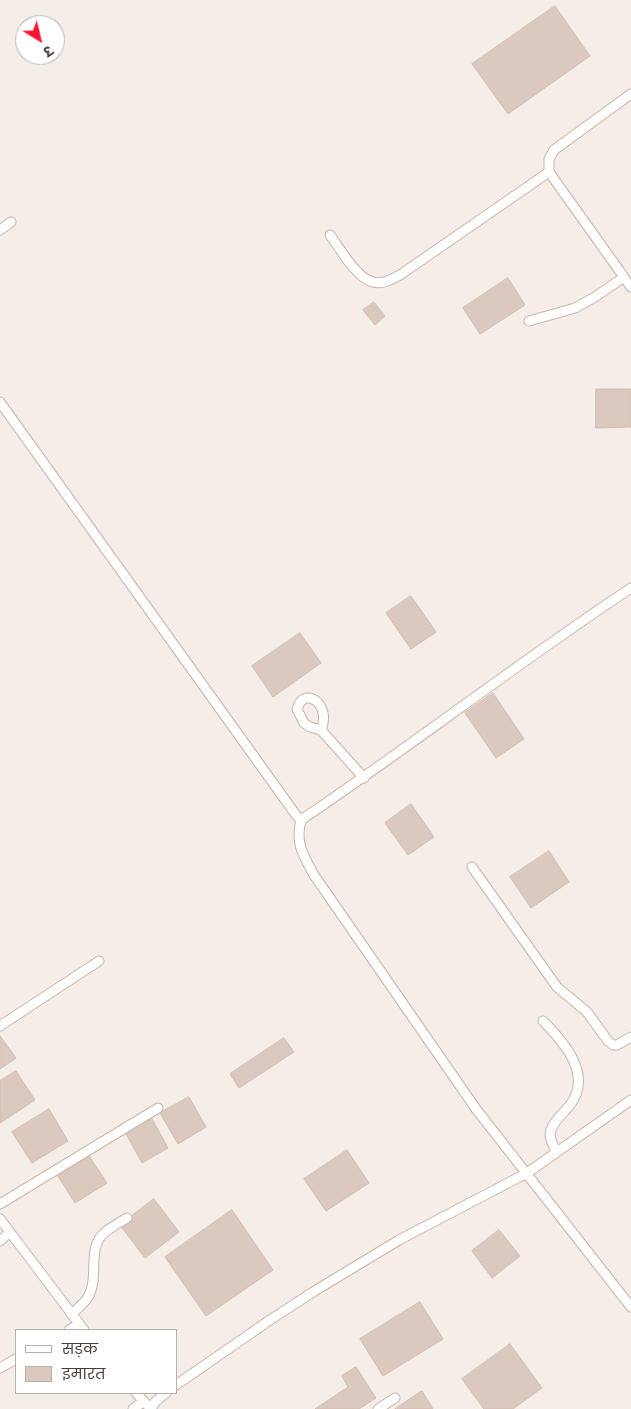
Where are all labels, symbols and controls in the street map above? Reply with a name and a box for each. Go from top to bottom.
north arrow [15,15,65,65]
text: उ [39,41,57,62]
legend [15,1329,178,1394]
text: सड़क [62,1338,98,1359]
text: इमारत [62,1363,105,1384]

